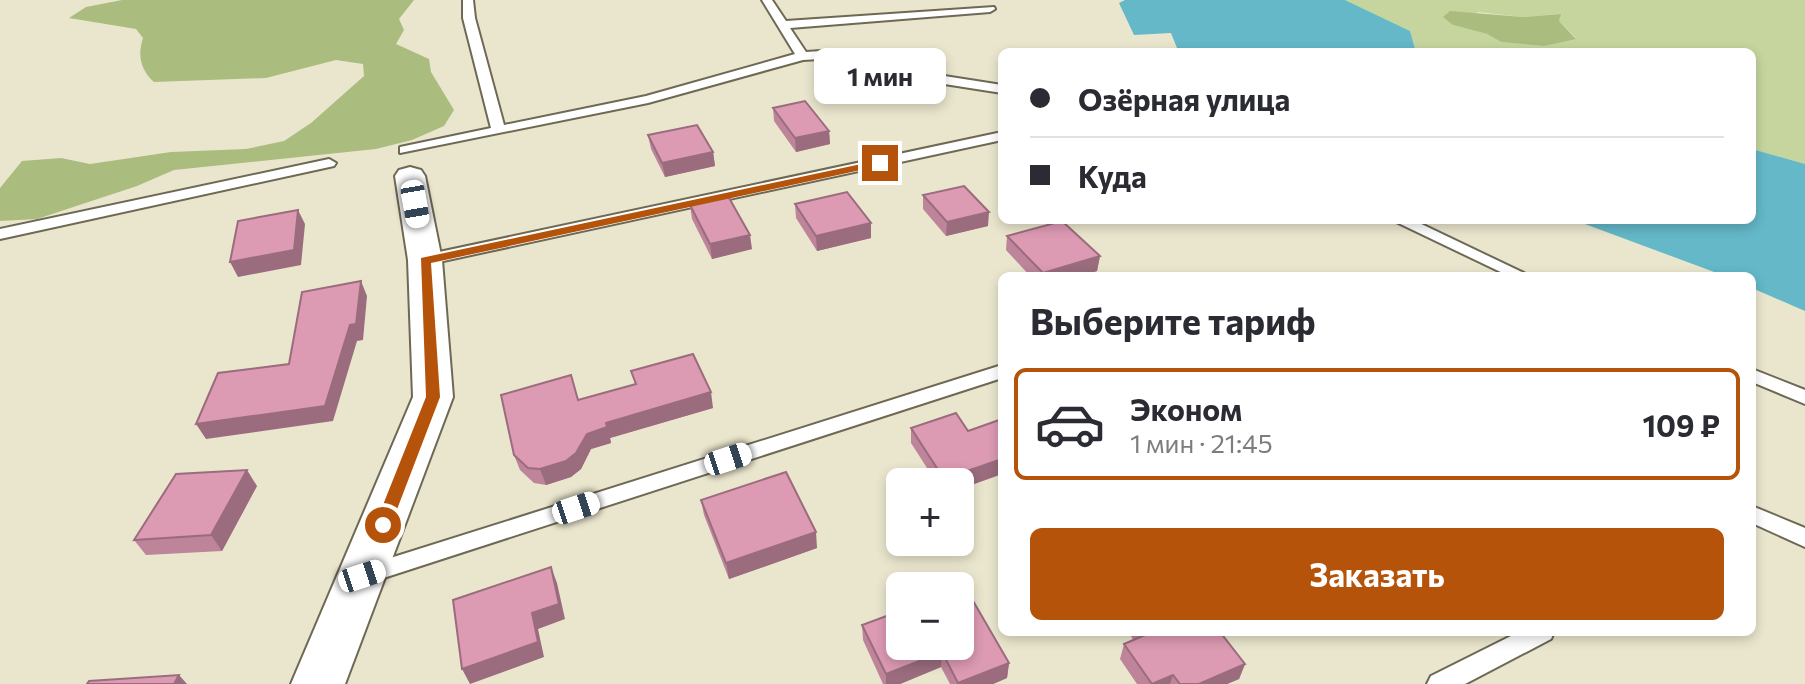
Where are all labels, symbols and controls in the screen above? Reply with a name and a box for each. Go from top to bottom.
callout: 1 мин [814,47,946,103]
text: 1 мин [847,60,913,91]
text: Озёрная улица [1078,80,1290,117]
route end [862,145,898,181]
text: Куда [1078,157,1147,194]
car [399,178,431,230]
text: Выберите тариф [1030,298,1315,342]
icon: car [1034,388,1106,460]
text: Эконом [1130,390,1242,427]
text: 109 ₽ [1642,406,1720,443]
text: 1 мин · 21:45 [1130,427,1273,458]
car [701,440,755,478]
map controls [886,468,974,660]
button: + [886,468,974,556]
car [549,489,603,527]
route start [365,507,401,543]
button: Заказать [1030,528,1724,620]
car [335,557,389,595]
button: − [886,572,974,660]

